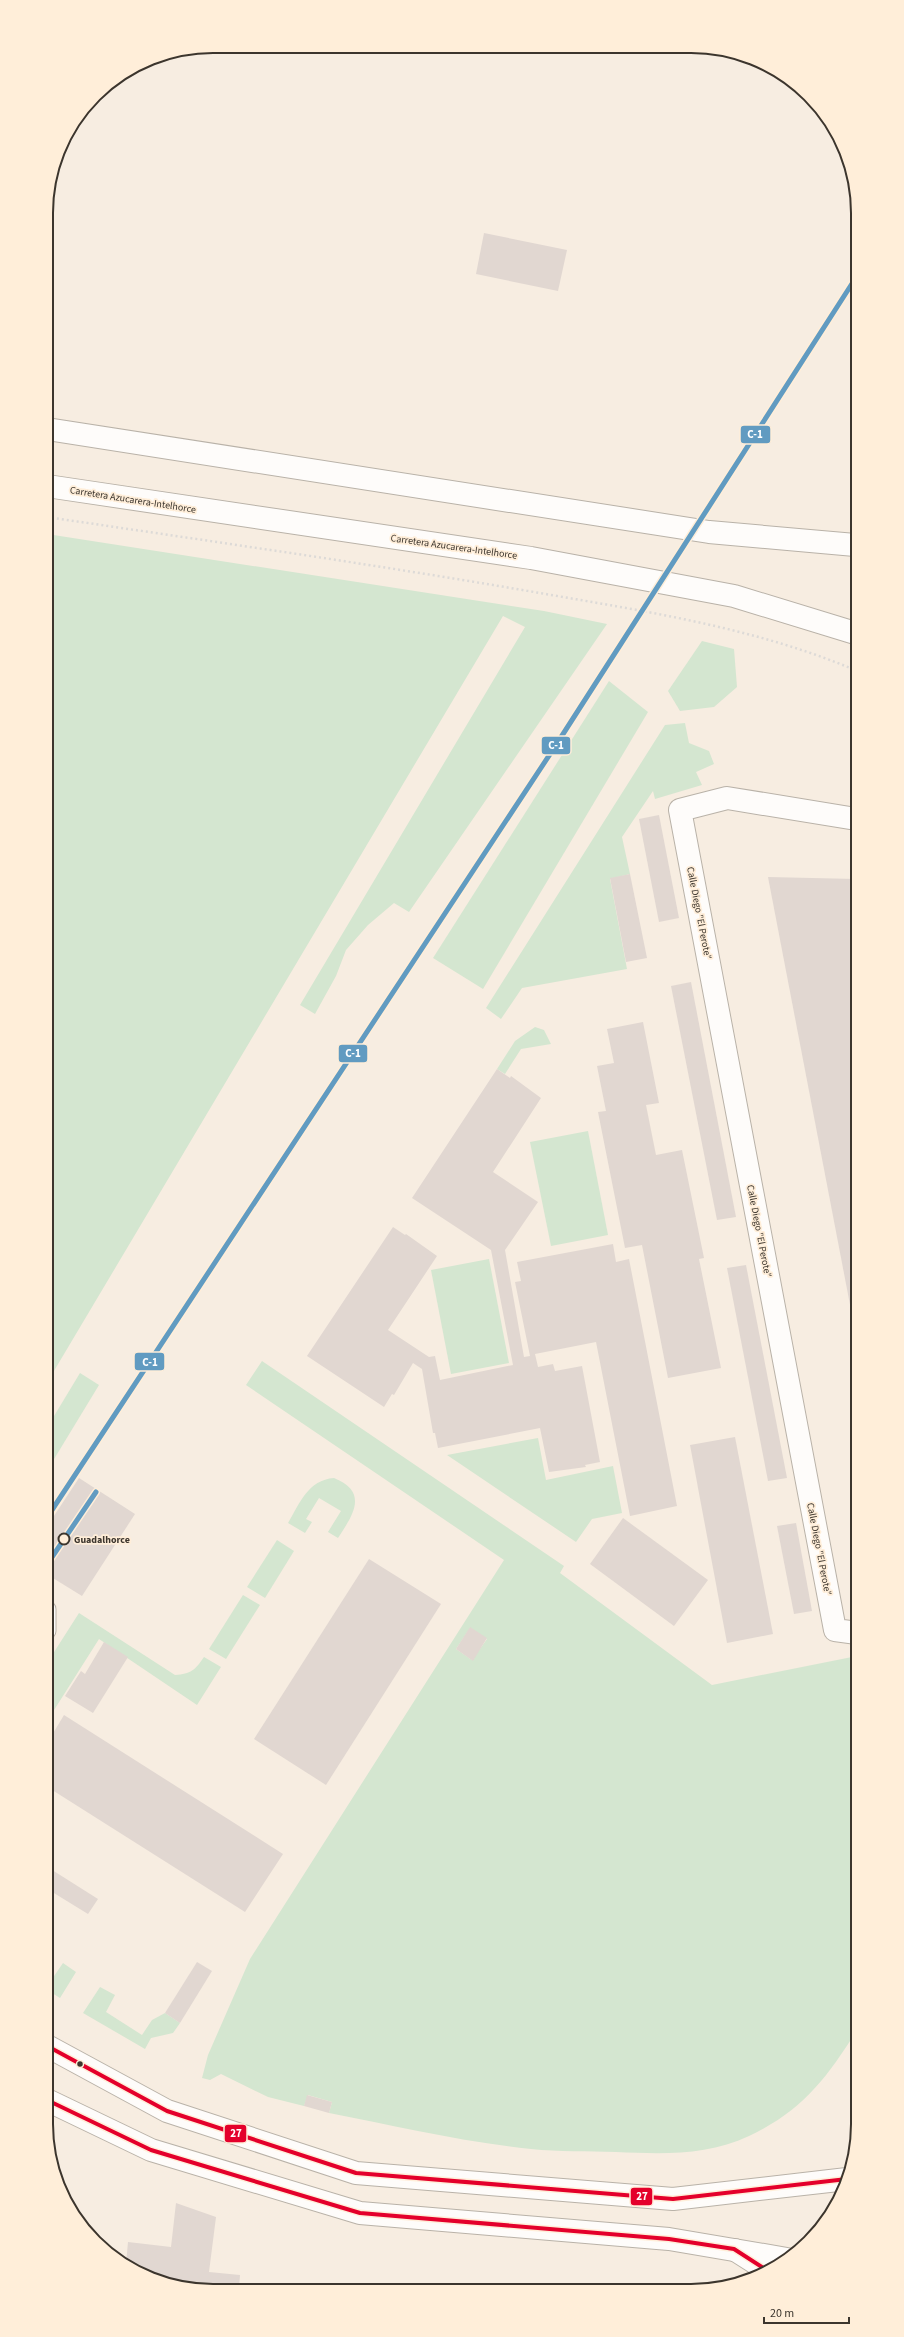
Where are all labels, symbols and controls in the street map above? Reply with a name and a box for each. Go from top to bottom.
line badge: C-1 [740,425,771,444]
text: C-1 [747,427,763,442]
street label: Carretera Azucarera-Intelhorce [69,483,197,517]
street label: Carretera Azucarera-Intelhorce [390,531,518,563]
line badge: C-1 [541,736,571,755]
text: C-1 [548,738,564,753]
street label: Calle Diego "El Perote" [683,866,715,961]
line badge: C-1 [338,1044,368,1063]
text: C-1 [345,1046,361,1061]
street label: Calle Diego "El Perote" [743,1184,775,1279]
line badge: C-1 [134,1352,165,1371]
text: C-1 [142,1355,158,1370]
street label: Calle Diego "El Perote" [803,1502,835,1597]
marker: Guadalhorce [57,1532,71,1546]
place label: Guadalhorce [74,1533,130,1547]
unlabelled marker [75,2059,85,2069]
line badge: 27 [224,2124,247,2143]
text: 27 [230,2126,242,2141]
line badge: 27 [630,2187,653,2206]
text: 27 [636,2189,648,2204]
scale bar [764,2299,849,2325]
text: 20 m [770,2305,794,2322]

